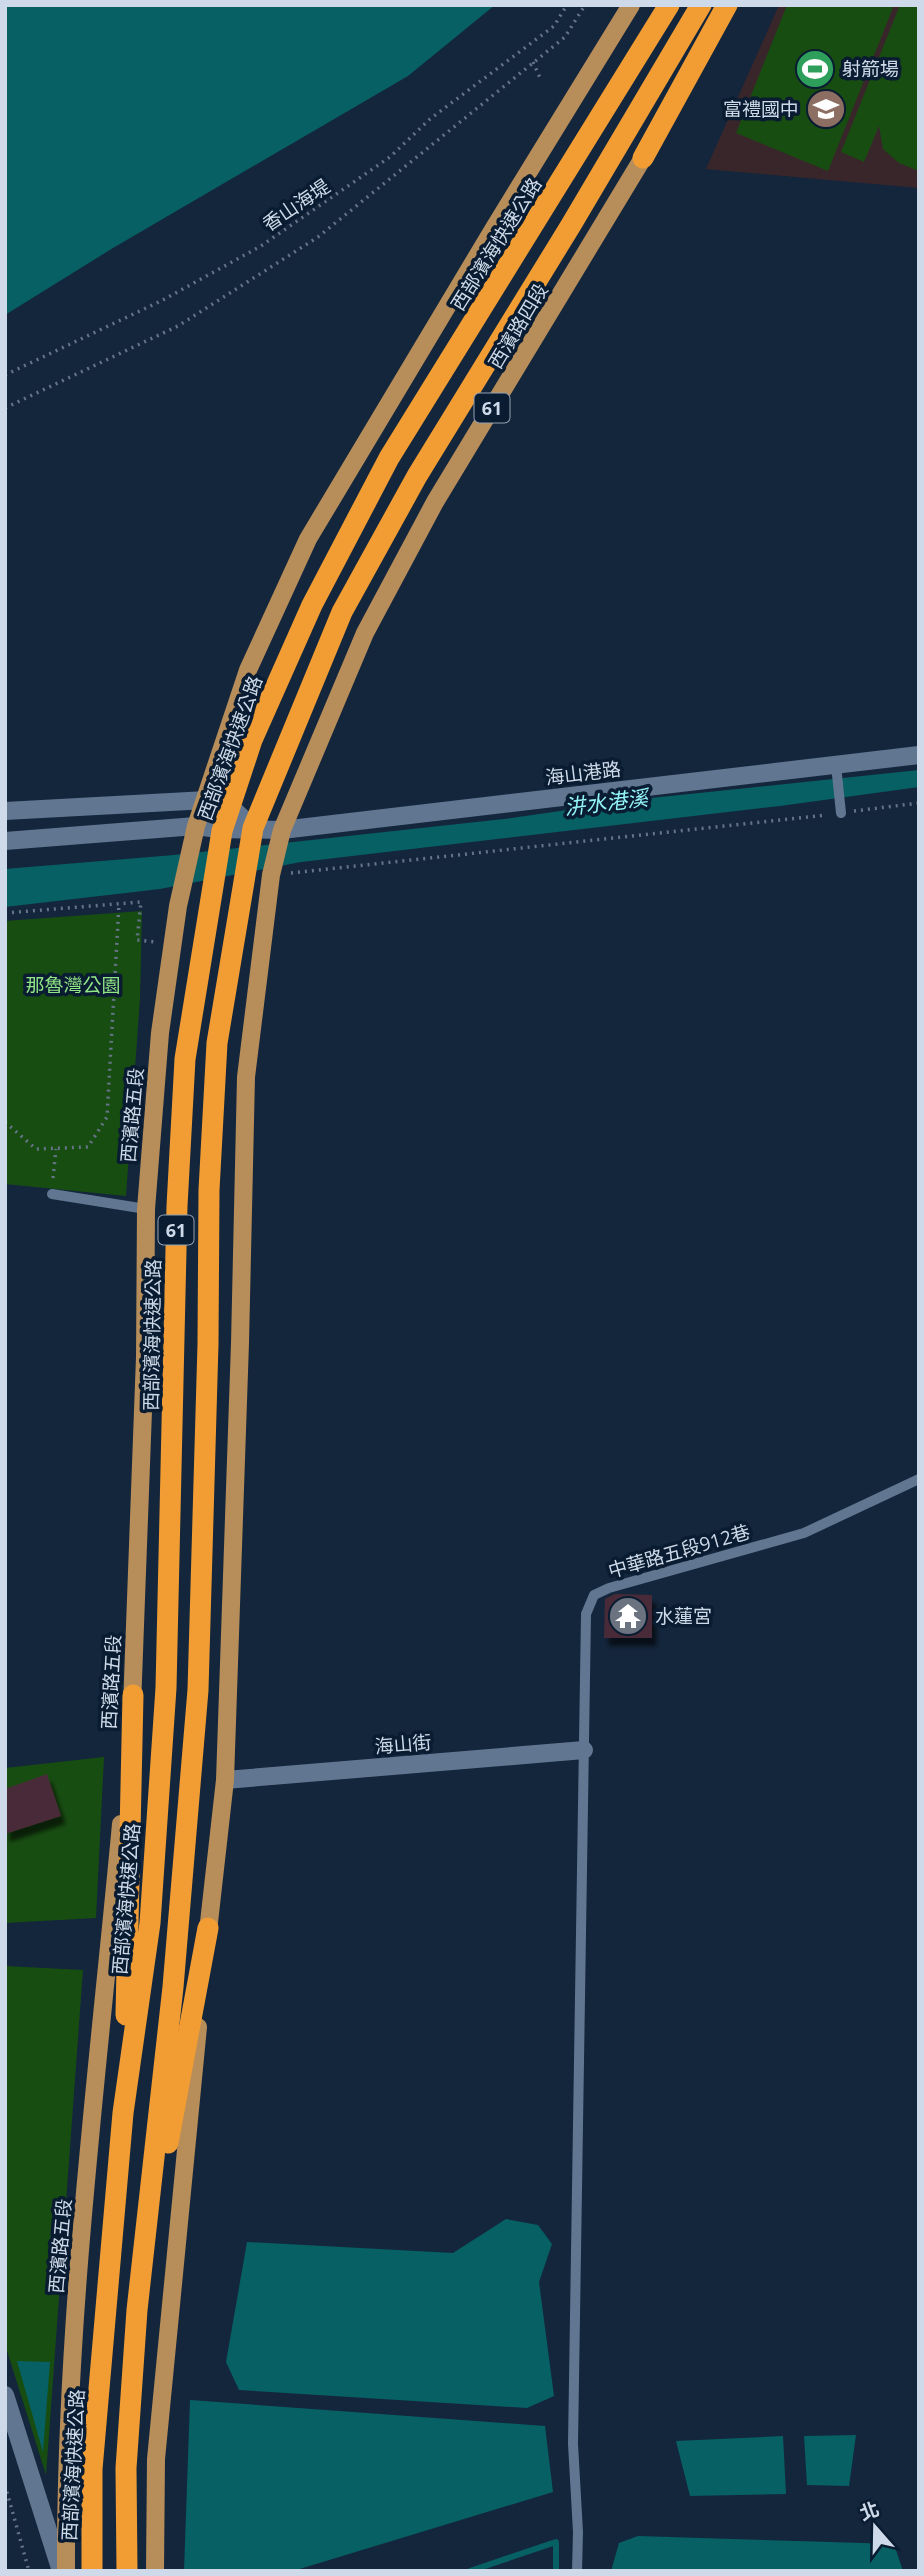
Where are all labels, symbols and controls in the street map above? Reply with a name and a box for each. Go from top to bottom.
sports icon: 射箭場 [794,48,836,90]
place label: 射箭場 [842,56,899,82]
school or university icon: 富禮國中 [805,88,847,130]
place label: 富禮國中 [723,96,799,122]
street label: 香山海堤 [257,173,335,237]
street label: 西部濱海快速公路 [445,173,547,315]
street label: 西濱路四段 [482,279,554,373]
road number: 61 [475,394,510,422]
street label: 西部濱海快速公路 [192,672,268,824]
street label: 海山港路 [544,755,622,791]
water label: 汫水港溪 [563,783,652,821]
park label: 那魯灣公園 [25,972,121,998]
street label: 西濱路五段 [115,1067,149,1163]
road number: 61 [158,1216,194,1245]
street label: 西部濱海快速公路 [138,1259,166,1411]
street label: 中華路五段912巷 [605,1518,753,1584]
temple icon: 水蓮宮 [607,1595,649,1637]
place label: 水蓮宮 [655,1603,712,1629]
street label: 西濱路五段 [96,1634,126,1730]
street label: 海山街 [373,1729,433,1759]
street label: 西部濱海快速公路 [106,1822,146,1976]
street label: 西濱路五段 [43,2198,77,2294]
street label: 西部濱海快速公路 [56,2388,90,2542]
north arrow [840,2492,910,2562]
text: 北 [856,2496,883,2526]

